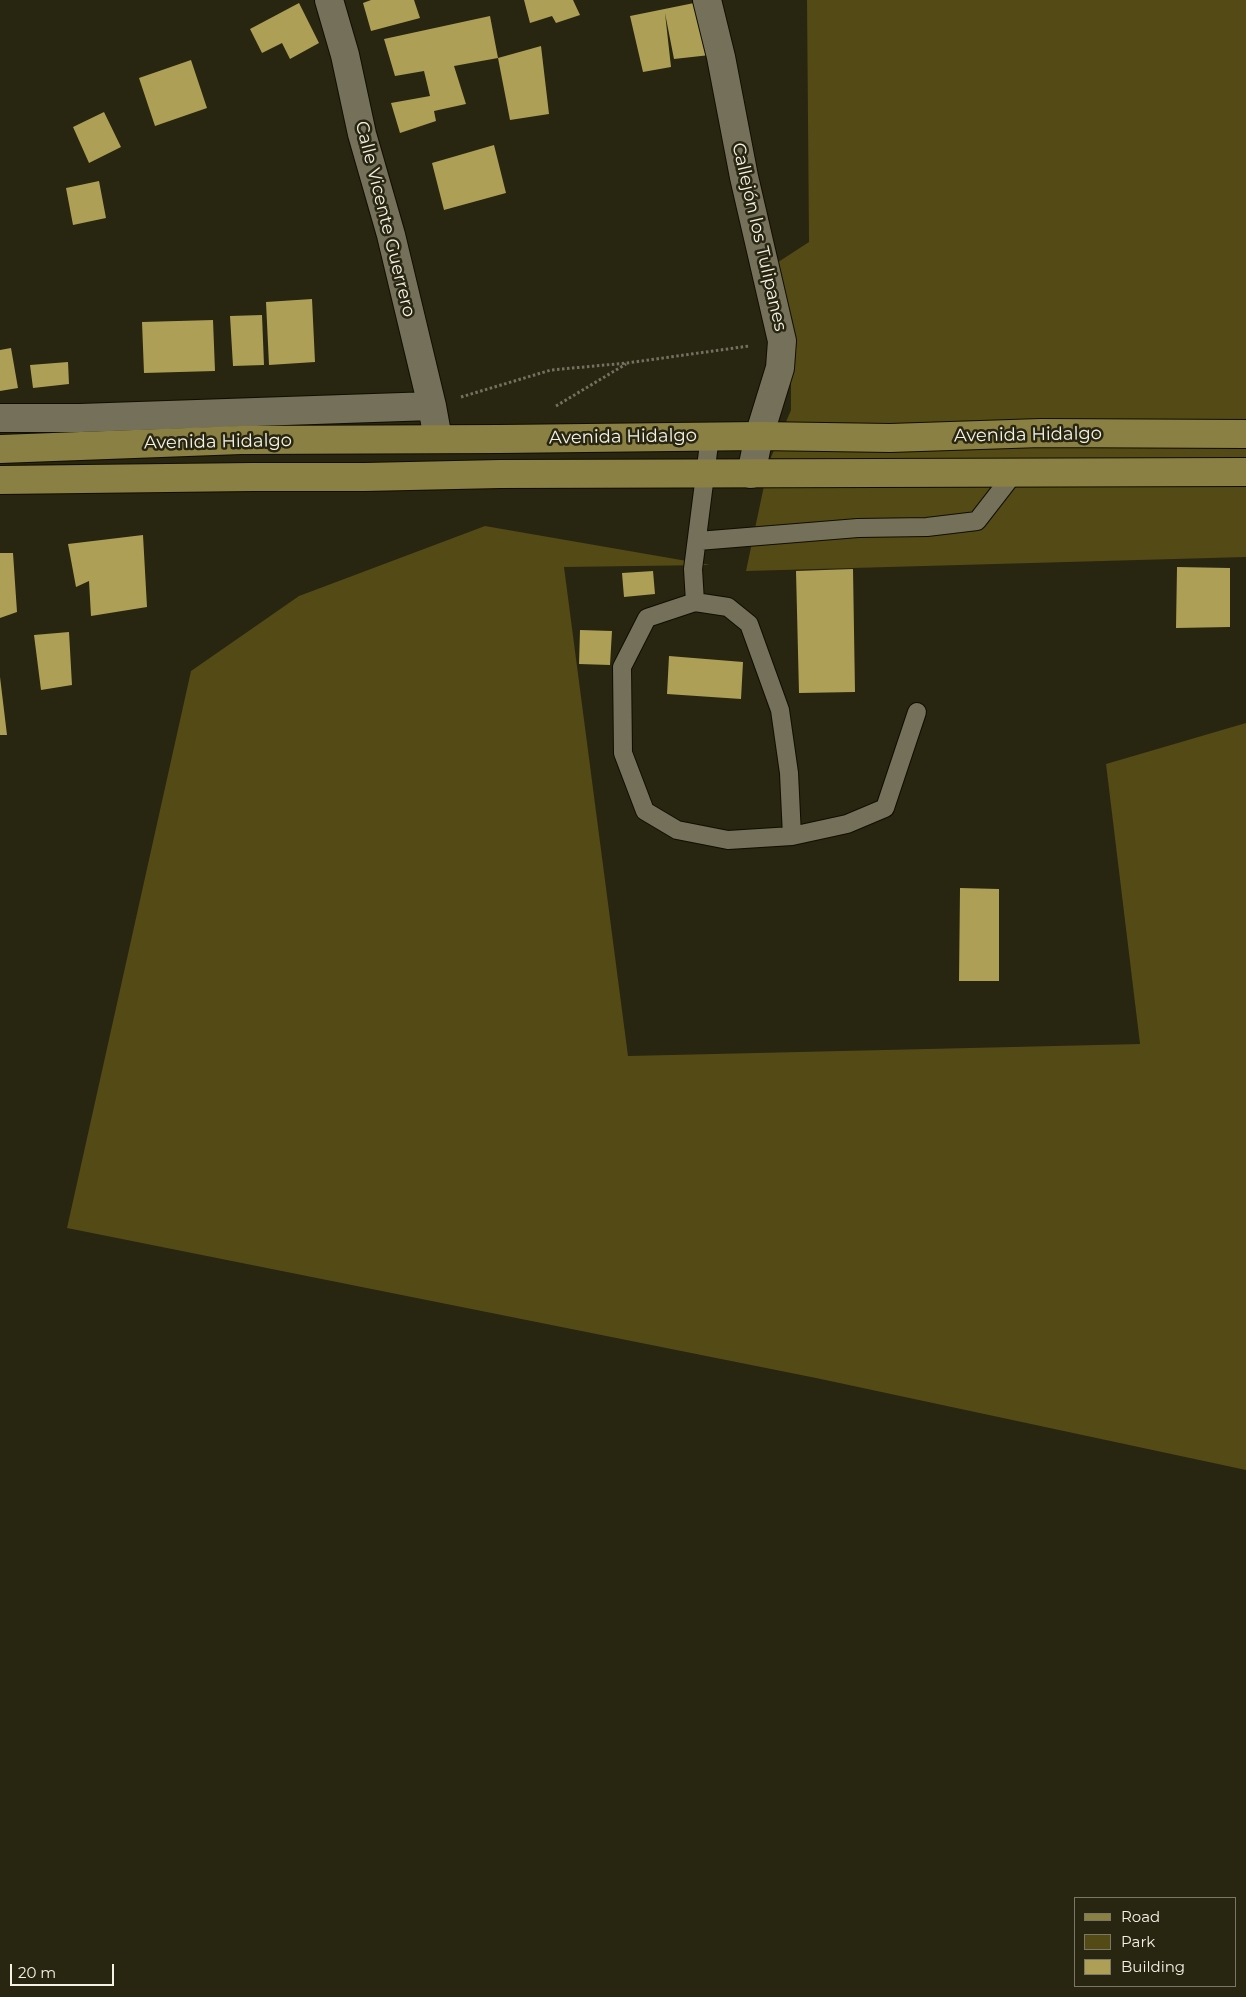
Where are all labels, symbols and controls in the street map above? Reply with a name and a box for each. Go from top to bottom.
street label: Calle Vicente Guerrero [350,119,420,319]
street label: Callejón los Tulipanes [727,141,791,333]
street label: Avenida Hidalgo [954,423,1102,447]
street label: Avenida Hidalgo [549,425,697,449]
street label: Avenida Hidalgo [144,430,292,454]
legend [1074,1897,1236,1987]
text: Road [1121,1907,1160,1926]
text: Park [1121,1932,1155,1951]
scale bar [12,1954,116,1986]
text: Building [1121,1957,1185,1976]
text: 20 m [18,1963,56,1982]

